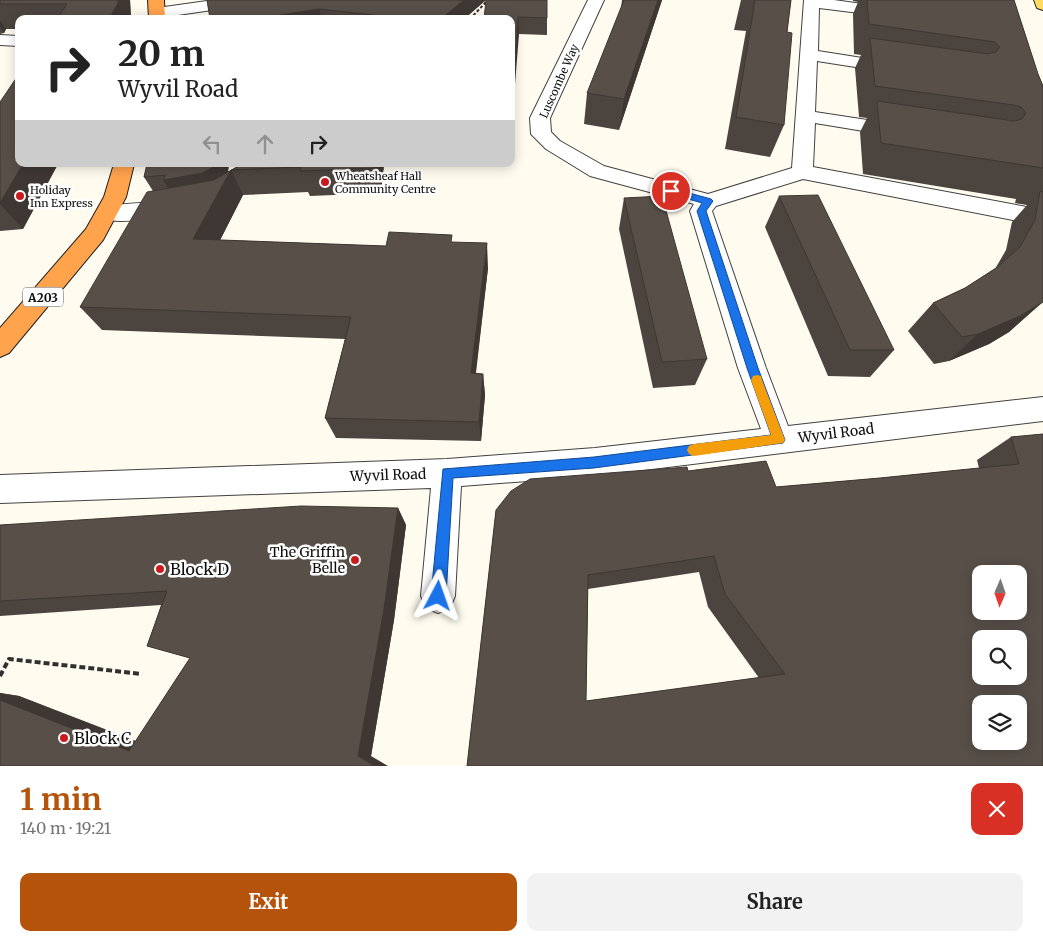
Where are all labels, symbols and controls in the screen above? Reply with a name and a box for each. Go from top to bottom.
text: 20 m [118,32,205,76]
icon: right [35,35,100,100]
street label: Luscombe Way [536,41,582,120]
text: Wyvil Road [118,75,238,103]
icon: left [198,130,226,158]
icon: ahead [251,130,279,158]
icon: right [304,130,332,158]
place label: Wheatsheaf Hall Community Centre [334,169,436,196]
pin [650,170,692,212]
marker: Wheatsheaf Hall Community Centre [319,176,331,188]
icon: arrive [657,177,685,205]
place label: Holiday Inn Express [30,183,93,210]
marker: Holiday Inn Express [14,190,26,202]
road number: A203 [23,288,63,306]
street label: Wyvil Road [796,419,876,447]
street label: Wyvil Road [348,465,427,485]
place label: The Griffin Belle [270,543,345,577]
marker: The Griffin Belle [349,554,361,566]
place label: Block D [170,559,229,579]
marker: Block D [154,563,166,575]
north arrow [972,565,1028,620]
map controls [972,565,1027,750]
position arrow [411,569,463,621]
button: search [972,630,1027,685]
button: layers [972,695,1027,750]
place label: Block C [74,728,132,748]
marker: Block C [58,732,70,744]
text: 1 min [20,780,102,818]
button: close [971,783,1023,835]
text: 140 m · 19:21 [20,818,111,838]
button: Exit [20,873,517,931]
button: Share [527,873,1023,931]

